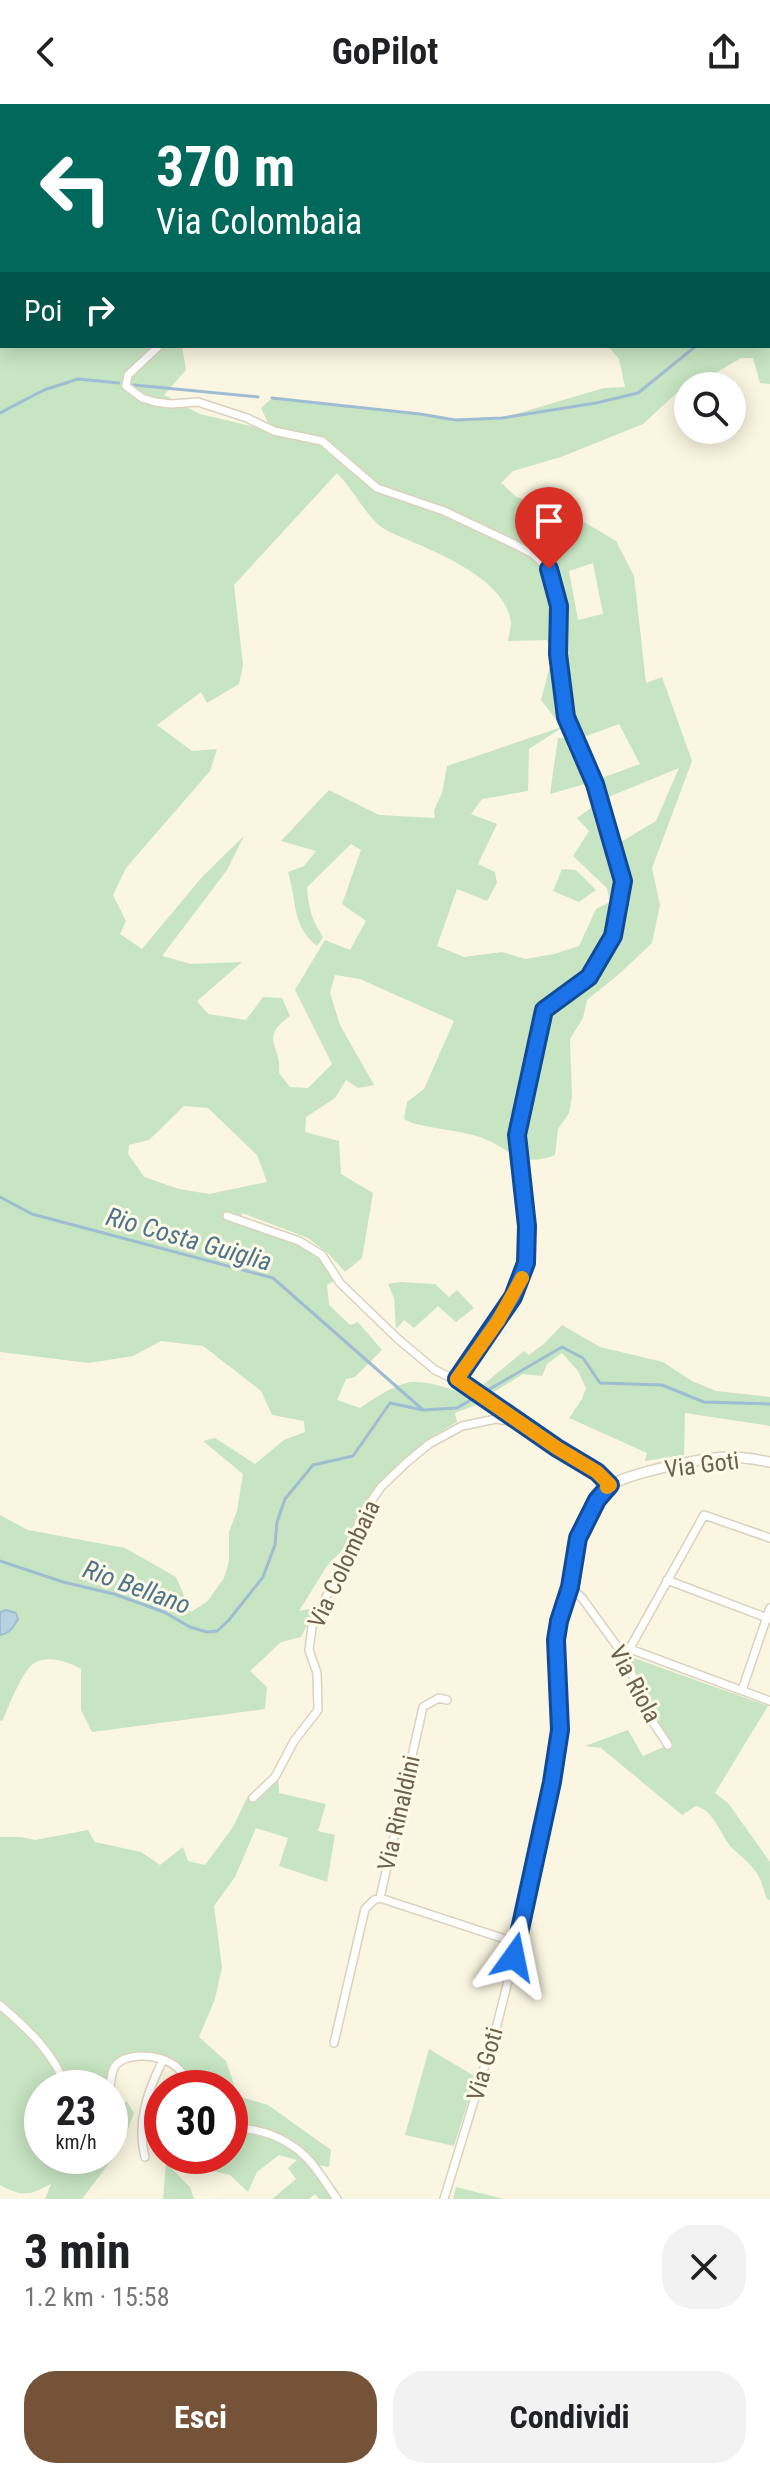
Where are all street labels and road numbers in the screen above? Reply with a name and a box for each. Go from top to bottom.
street label: Via Goti [663,1447,741,1483]
street label: Via Colombaia [302,1496,386,1632]
street label: Via Riola [603,1641,667,1727]
street label: Via Rinaldini [372,1753,426,1873]
street label: Via Goti [461,2024,509,2104]

